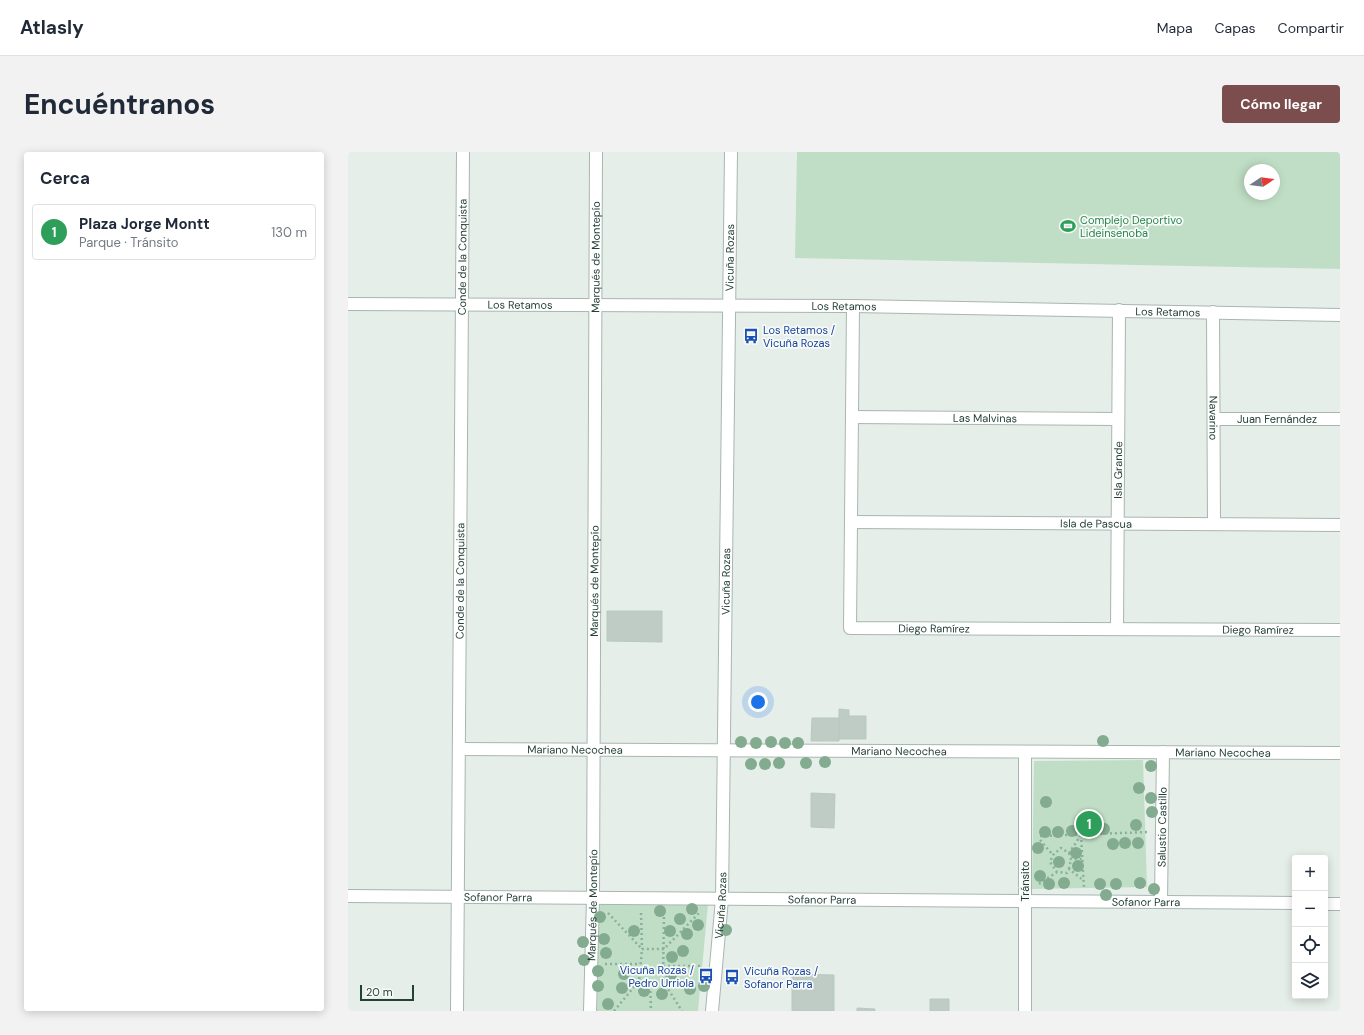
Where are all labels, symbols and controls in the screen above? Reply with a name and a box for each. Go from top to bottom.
text: Atlasly [20,15,84,40]
text: Mapa [1157,19,1193,37]
text: Capas [1215,19,1256,37]
text: Compartir [1278,19,1344,37]
button: Cómo llegar [1222,85,1340,123]
text: Encuéntranos [24,86,215,123]
north arrow [1244,164,1280,200]
text: Cerca [40,167,90,189]
street label: Conde de la Conquista [455,199,470,315]
street label: Marqués de Montepío [588,201,603,313]
place label: Complejo Deportivo Lideinsenoba [1080,213,1182,240]
text: Plaza Jorge Montt [79,214,210,234]
sports icon: Complejo Deportivo Lideinsenoba [1059,217,1077,235]
text: 1 [52,224,56,241]
text: 130 m [271,224,307,241]
street label: Vicuña Rozas [722,224,737,291]
text: Parque · Tránsito [79,234,179,251]
street label: Los Retamos [487,298,553,312]
street label: Los Retamos [811,299,877,313]
street label: Los Retamos [1135,304,1201,319]
place label: Los Retamos / Vicuña Rozas [763,323,835,350]
bus stop icon: Los Retamos / Vicuña Rozas [742,327,760,345]
street label: Navarino [1206,396,1221,440]
street label: Las Malvinas [953,411,1017,425]
street label: Juan Fernández [1237,412,1317,426]
street label: Isla Grande [1111,441,1125,499]
street label: Isla de Pascua [1060,516,1132,531]
street label: Conde de la Conquista [453,523,467,639]
street label: Marqués de Montepío [587,525,601,637]
street label: Vicuña Rozas [718,548,733,615]
street label: Diego Ramírez [898,621,970,635]
street label: Diego Ramírez [1222,623,1294,637]
your location [748,692,768,712]
street label: Mariano Necochea [527,742,623,757]
street label: Mariano Necochea [851,744,947,758]
street label: Mariano Necochea [1175,745,1271,760]
street label: Salustio Castillo [1154,787,1170,867]
pin: 1 [1076,809,1102,839]
street label: Marqués de Montepío [584,849,600,961]
map controls [1292,855,1328,999]
button: + [1292,855,1328,891]
street label: Tránsito [1018,861,1032,901]
street label: Vicuña Rozas [711,872,729,939]
street label: Sofanor Parra [464,890,532,904]
button: − [1292,891,1328,927]
street label: Sofanor Parra [788,892,856,907]
street label: Sofanor Parra [1112,895,1180,909]
button: locate [1292,927,1328,963]
place label: Vicuña Rozas / Pedro Urriola [620,963,694,990]
button: layers [1292,963,1328,999]
place label: Vicuña Rozas / Sofanor Parra [744,964,818,991]
bus stop icon: Vicuña Rozas / Pedro Urriola [697,967,715,985]
bus stop icon: Vicuña Rozas / Sofanor Parra [723,968,741,986]
scale bar [360,983,414,1002]
text: 20 m [366,985,392,999]

